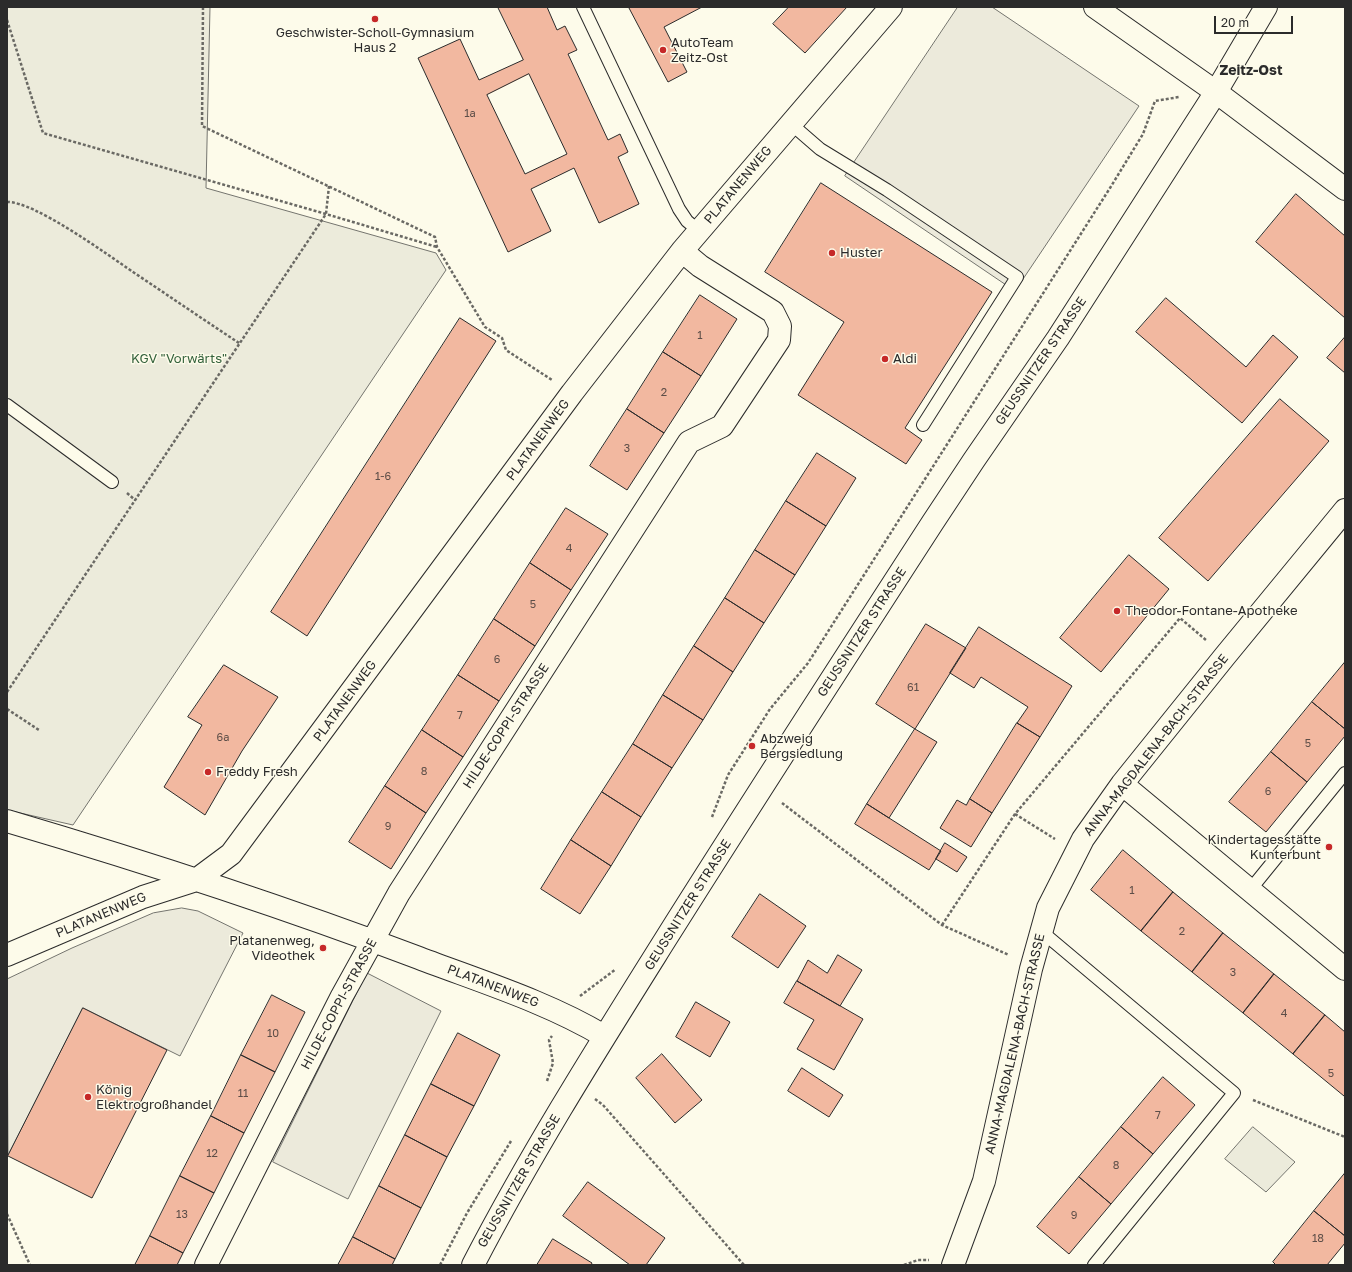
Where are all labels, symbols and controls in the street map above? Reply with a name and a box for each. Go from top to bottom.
scale bar [1216,8,1295,34]
marker: Geschwister-Scholl-Gymnasium Haus 2 [370,14,380,24]
text: 20 m [1221,15,1249,30]
place label: Geschwister-Scholl-Gymnasium Haus 2 [276,25,474,56]
place label: AutoTeam Zeitz-Ost [671,35,734,66]
marker: AutoTeam Zeitz-Ost [658,45,668,55]
district label: Zeitz-Ost [1220,63,1282,79]
house number: 1a [464,107,476,121]
street label: PLATANENWEG [701,143,775,227]
place label: Huster [840,245,882,261]
marker: Huster [827,248,837,258]
street label: GEUSSNITZER STRASSE [992,294,1090,428]
house number: 1 [697,329,703,343]
park label: KGV "Vorwärts" [131,351,227,367]
place label: Aldi [893,351,917,367]
marker: Aldi [880,354,890,364]
house number: 2 [661,386,667,400]
street label: PLATANENWEG [503,396,573,484]
house number: 3 [624,442,630,456]
house number: 1-6 [375,470,391,484]
house number: 4 [566,542,572,556]
street label: GEUSSNITZER STRASSE [814,564,910,700]
house number: 5 [530,598,536,612]
place label: Theodor-Fontane-Apotheke [1125,603,1298,619]
marker: Theodor-Fontane-Apotheke [1112,606,1122,616]
street label: ANNA-MAGDALENA-BACH-STRASSE [1080,651,1232,839]
house number: 6 [494,653,500,667]
street label: PLATANENWEG [310,657,380,745]
street label: HILDE-COPPI-STRASSE [460,660,552,792]
house number: 61 [907,681,919,695]
house number: 7 [457,709,463,723]
house number: 6a [217,731,229,745]
place label: Abzweig Bergsiedlung [760,731,843,762]
house number: 5 [1305,737,1311,751]
marker: Abzweig Bergsiedlung [747,741,757,751]
place label: Freddy Fresh [216,764,298,780]
house number: 8 [421,765,427,779]
marker: Freddy Fresh [203,767,213,777]
house number: 6 [1265,785,1271,799]
house number: 9 [385,820,391,834]
place label: Kindertagesstätte Kunterbunt [1208,832,1321,863]
street label: GEUSSNITZER STRASSE [641,837,735,973]
marker: Kindertagesstätte Kunterbunt [1324,842,1334,852]
house number: 1 [1129,884,1135,898]
street label: PLATANENWEG [53,889,149,941]
house number: 2 [1179,925,1185,939]
street label: ANNA-MAGDALENA-BACH-STRASSE [982,932,1048,1156]
place label: Platanenweg, Videothek [229,933,315,964]
street label: HILDE-COPPI-STRASSE [298,936,380,1072]
marker: Platanenweg, Videothek [318,943,328,953]
street label: PLATANENWEG [445,961,541,1011]
house number: 3 [1230,966,1236,980]
house number: 4 [1281,1007,1287,1021]
house number: 10 [267,1027,279,1041]
house number: 5 [1328,1067,1334,1081]
place label: König Elektrogroßhandel [96,1082,212,1113]
house number: 11 [238,1087,248,1101]
marker: König Elektrogroßhandel [83,1092,93,1102]
house number: 7 [1155,1109,1161,1123]
street label: GEUSSNITZER STRASSE [474,1112,564,1250]
house number: 12 [206,1147,218,1161]
house number: 8 [1113,1159,1119,1173]
house number: 13 [176,1208,188,1222]
house number: 9 [1071,1209,1077,1223]
house number: 18 [1312,1232,1324,1246]

